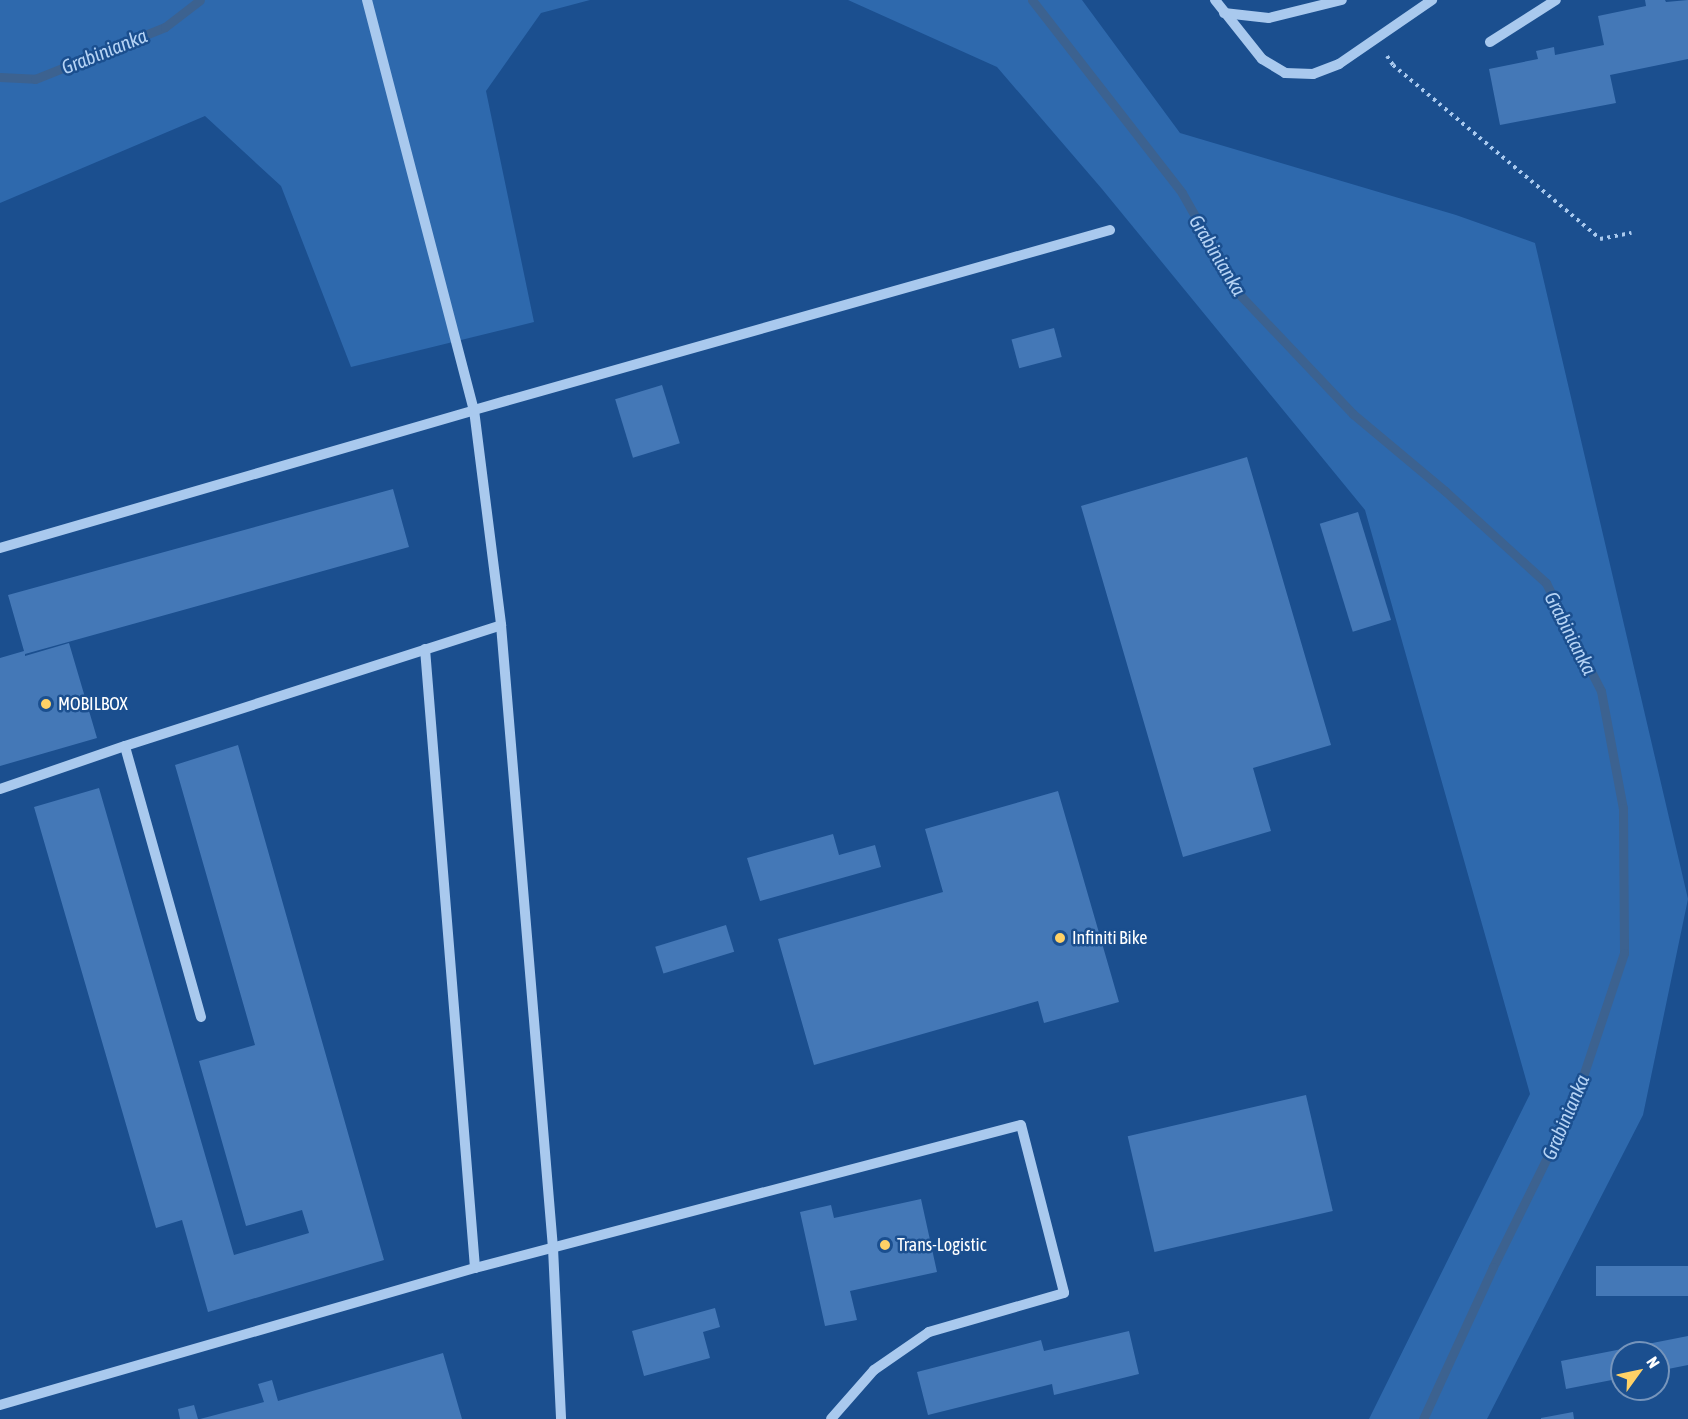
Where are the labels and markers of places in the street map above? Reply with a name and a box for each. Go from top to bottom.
place label: MOBILBOX [58,693,128,715]
marker: MOBILBOX [39,697,53,711]
place label: Infiniti Bike [1072,927,1147,949]
marker: Infiniti Bike [1053,931,1067,945]
place label: Trans-Logistic [897,1234,986,1256]
marker: Trans-Logistic [878,1238,892,1252]

